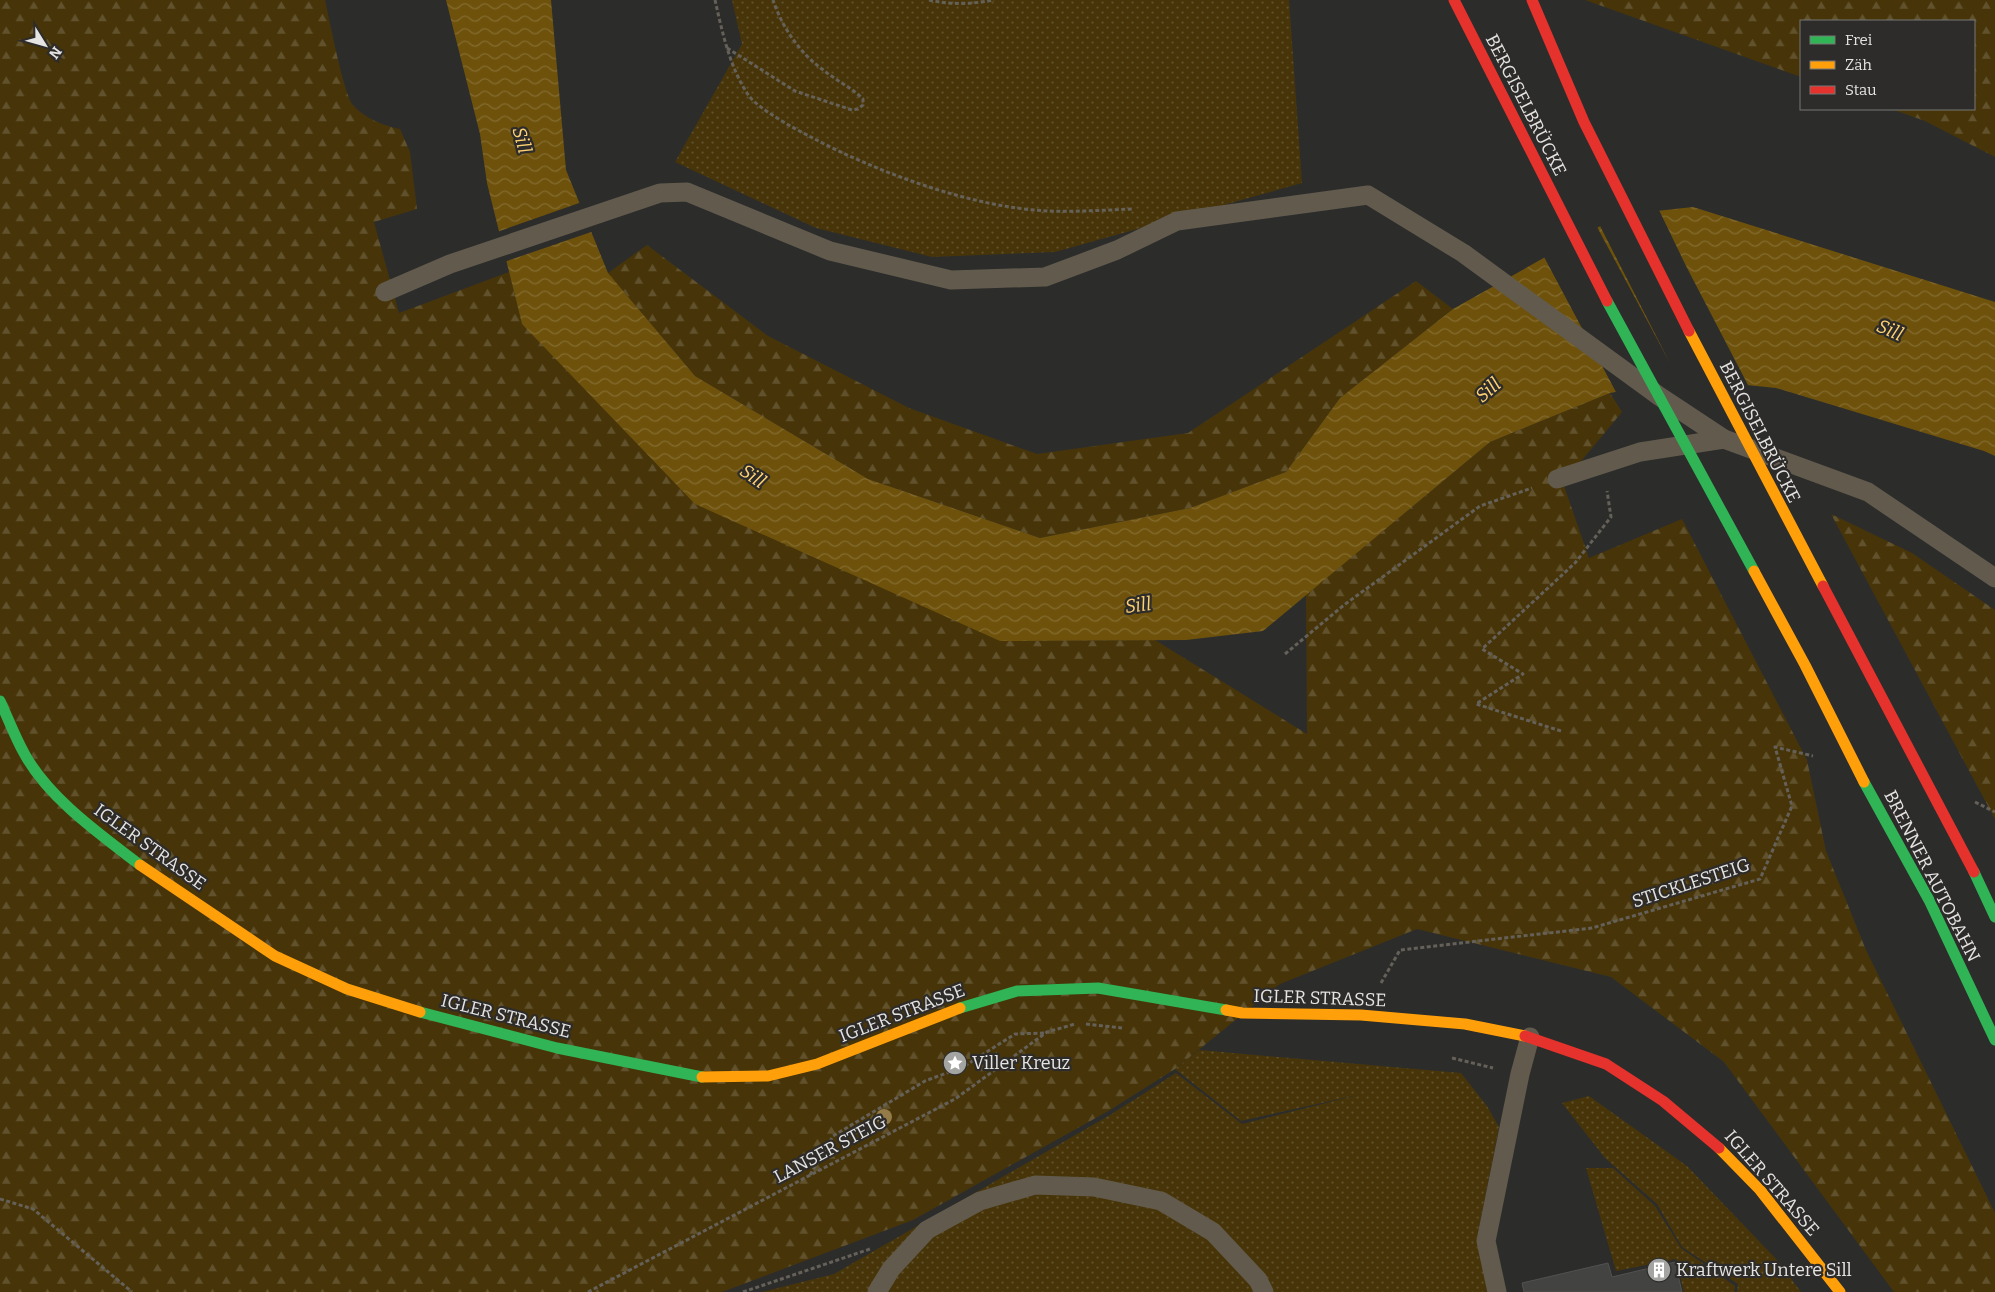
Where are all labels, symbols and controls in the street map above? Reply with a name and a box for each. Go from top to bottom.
north arrow [20,20,70,70]
legend [1800,20,1975,110]
street label: BERGISELBRÜCKE [1481,31,1571,179]
text: Frei [1845,31,1873,49]
text: N [45,43,65,62]
text: Zäh [1845,56,1872,74]
text: Stau [1845,81,1877,99]
water label: Sill [507,124,537,156]
water label: Sill [1873,314,1907,346]
street label: BERGISELBRÜCKE [1715,358,1805,506]
water label: Sill [1471,373,1505,407]
water label: Sill [736,459,770,493]
water label: Sill [1124,592,1152,618]
street label: BRENNER AUTOBAHN [1879,787,1985,965]
street label: IGLER STRASSE [90,799,210,895]
street label: STICKLESTEIG [1629,854,1753,912]
street label: IGLER STRASSE [836,979,968,1047]
street label: IGLER STRASSE [1253,985,1387,1011]
street label: IGLER STRASSE [439,989,573,1043]
place icon: Viller Kreuz [942,1050,968,1076]
place label: Viller Kreuz [972,1052,1070,1074]
street label: LANSER STEIG [770,1110,890,1188]
street label: IGLER STRASSE [1720,1126,1824,1240]
building icon: Kraftwerk Untere Sill [1646,1257,1672,1283]
place label: Kraftwerk Untere Sill [1676,1259,1852,1281]

